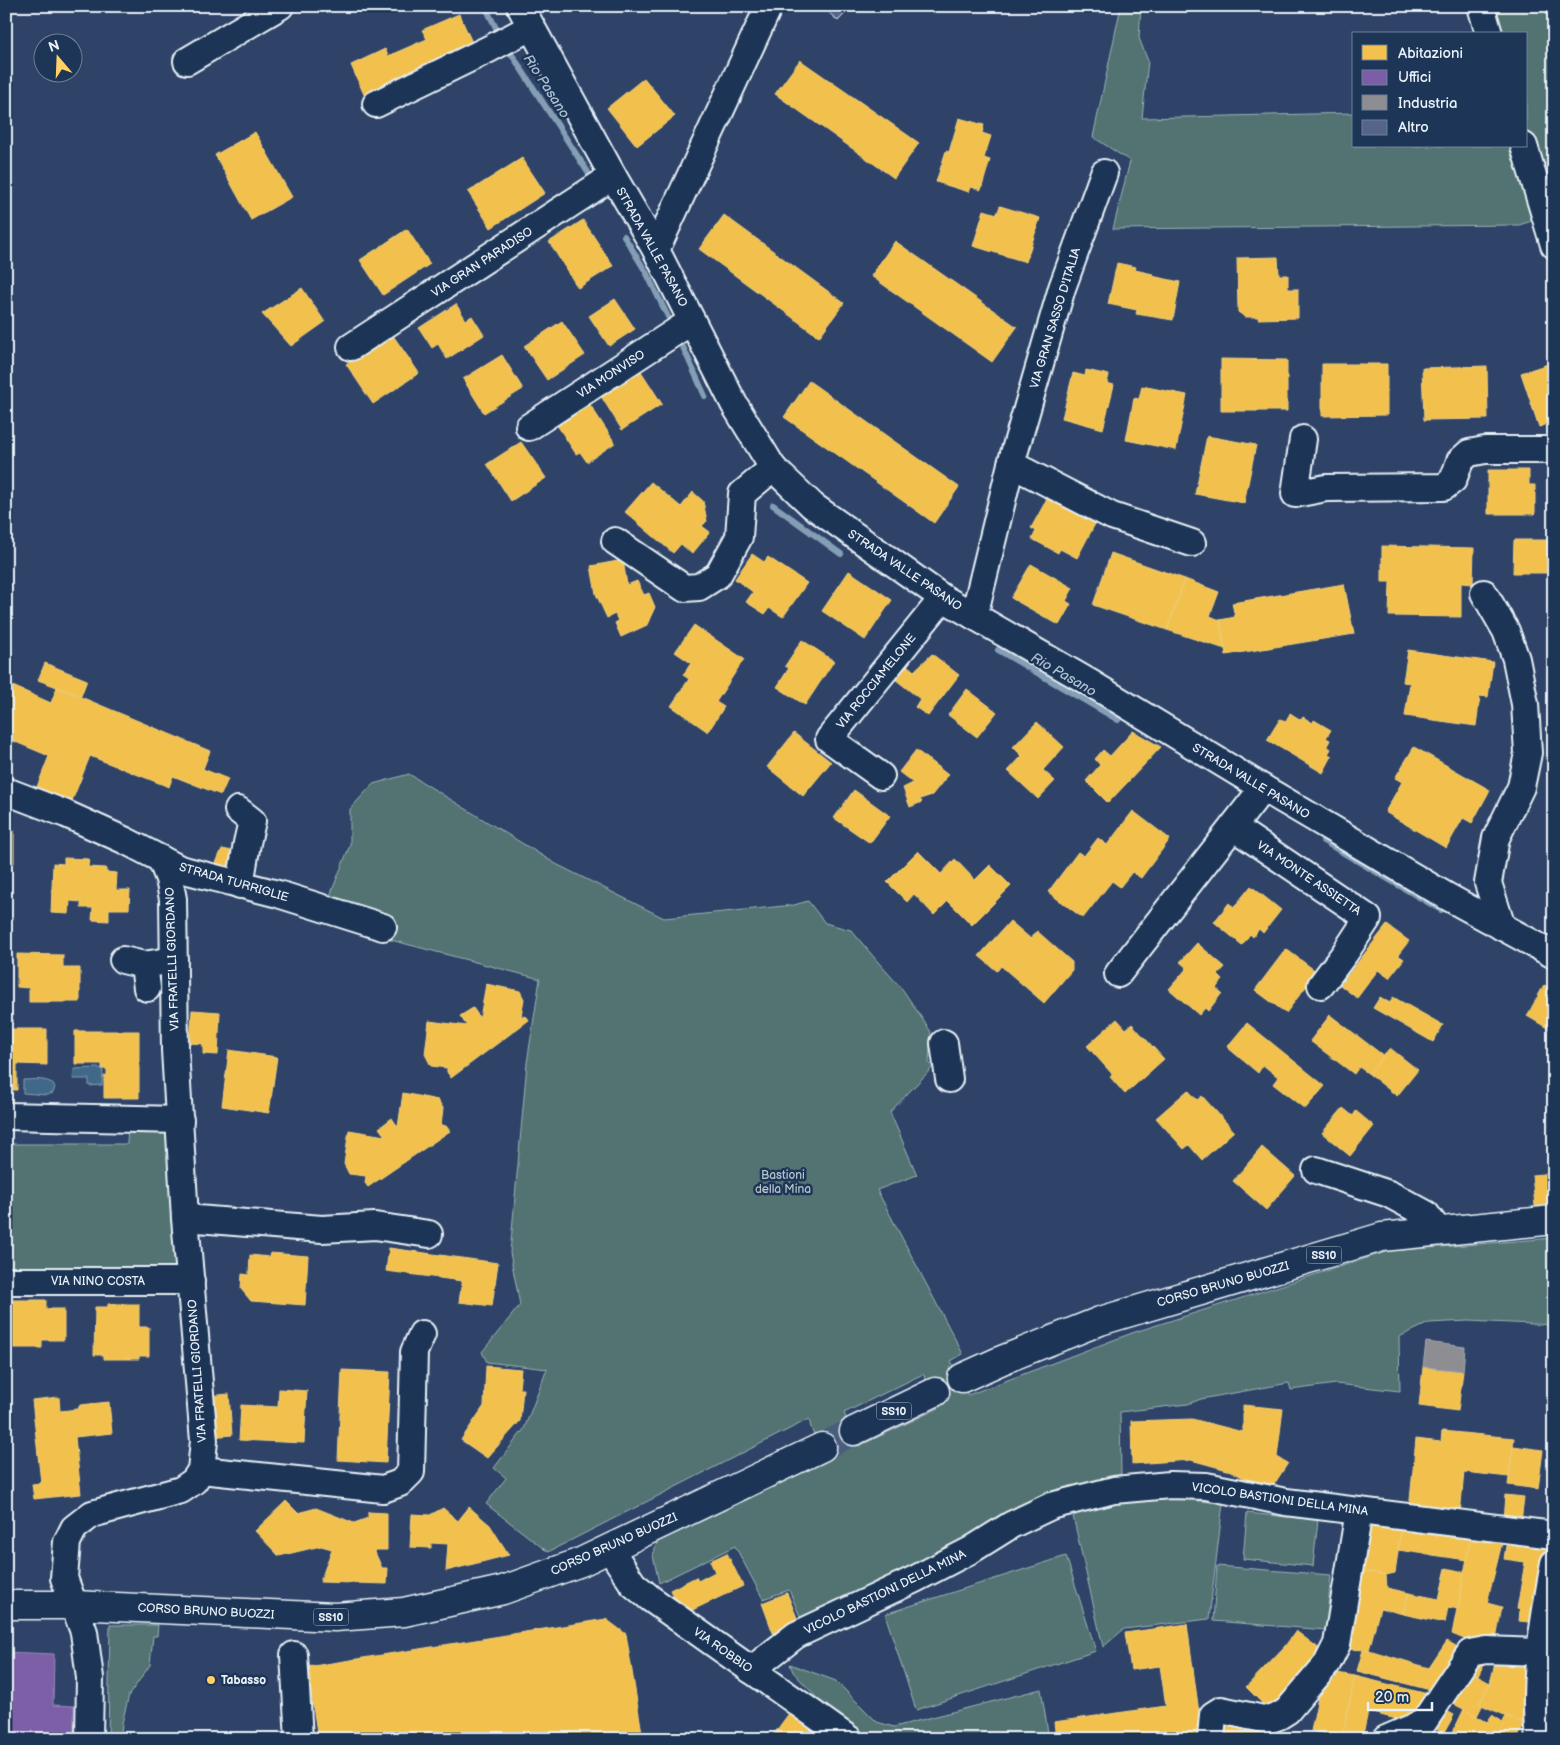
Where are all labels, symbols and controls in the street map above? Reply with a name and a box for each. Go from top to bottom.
north arrow [32,32,82,82]
legend [1352,32,1528,148]
text: N [46,36,62,56]
text: Abitazioni [1398,44,1463,63]
water label: Rio Pasano [520,51,573,121]
text: Uffici [1398,68,1431,87]
text: Industria [1398,94,1458,113]
text: Altro [1398,118,1429,137]
street label: STRADA VALLE PASANO [612,185,691,310]
street label: VIA GRAN PARADISO [429,224,536,301]
street label: VIA GRAN SASSO D'ITALIA [1027,245,1084,390]
street label: VIA MONVISO [575,347,648,402]
street label: STRADA VALLE PASANO [845,527,965,614]
street label: VIA ROCCIAMELONE [833,631,919,732]
water label: Rio Pasano [1028,649,1099,700]
street label: STRADA VALLE PASANO [1189,740,1312,822]
street label: VIA MONTE ASSIETTA [1254,838,1364,919]
street label: STRADA TURRIGLIE [177,860,290,905]
street label: VIA FRATELLI GIORDANO [162,887,183,1031]
park label: Bastioni della Mina [755,1168,811,1197]
road number: SS10 [1306,1246,1342,1264]
street label: CORSO BRUNO BUOZZI [1155,1258,1291,1311]
street label: VIA NINO COSTA [51,1274,146,1289]
street label: VIA FRATELLI GIORDANO [185,1299,210,1443]
road number: SS10 [876,1402,912,1420]
street label: VICOLO BASTIONI DELLA MINA [1191,1480,1370,1519]
street label: CORSO BRUNO BUOZZI [549,1510,680,1579]
street label: VICOLO BASTIONI DELLA MINA [802,1546,969,1638]
street label: CORSO BRUNO BUOZZI [137,1600,275,1623]
road number: SS10 [314,1608,348,1625]
street label: VIA ROBBIO [690,1625,755,1676]
place label: Tabasso [221,1673,266,1688]
marker: Tabasso [205,1674,217,1686]
scale bar [1368,1680,1431,1712]
text: 20 m [1375,1688,1409,1707]

